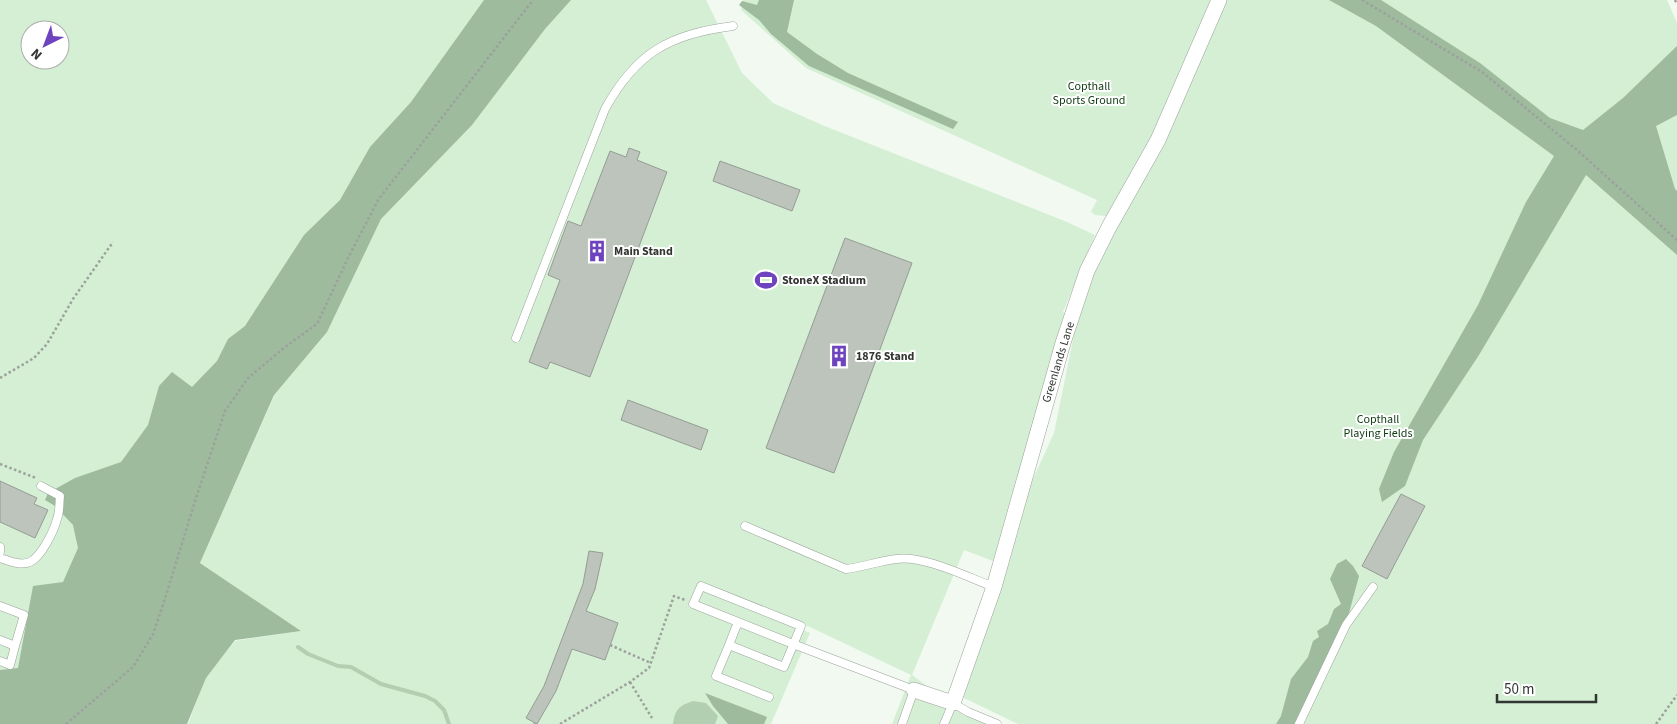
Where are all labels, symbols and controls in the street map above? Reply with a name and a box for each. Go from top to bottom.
north arrow [20,20,70,70]
text: N [27,43,47,64]
park label: Copthall Sports Ground [1053,78,1125,109]
building icon: Main Stand [584,238,610,264]
place label: Main Stand [614,243,673,260]
sports icon: StoneX Stadium [753,267,779,293]
place label: StoneX Stadium [782,272,866,289]
street label: Greenlands Lane [1038,319,1079,405]
building icon: 1876 Stand [826,343,852,369]
place label: 1876 Stand [856,348,915,365]
park label: Copthall Playing Fields [1343,411,1413,442]
scale bar [1497,672,1596,704]
text: 50 m [1504,679,1534,700]

